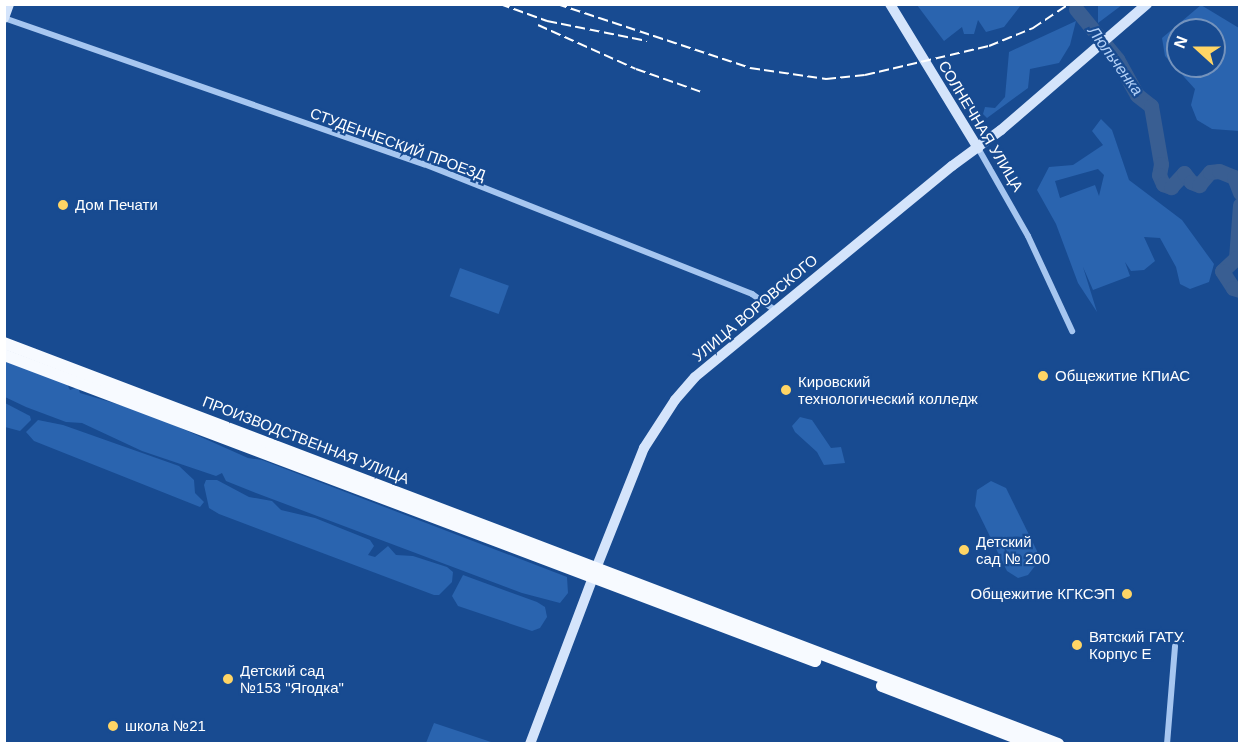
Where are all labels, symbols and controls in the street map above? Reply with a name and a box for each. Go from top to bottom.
north arrow [1166,18,1226,78]
water label: Люльченка [1083,23,1147,99]
text: N [1171,34,1191,51]
street label: СОЛНЕЧНАЯ УЛИЦА [935,57,1027,195]
street label: СТУДЕНЧЕСКИЙ ПРОЕЗД [308,104,488,184]
place label: Дом Печати [75,196,158,214]
marker: Дом Печати [56,198,70,212]
street label: УЛИЦА ВОРОВСКОГО [689,251,821,365]
place label: Общежитие КПиАС [1055,367,1190,385]
marker: Общежитие КПиАС [1036,369,1050,383]
place label: Кировский технологический колледж [798,372,978,407]
marker: Кировский технологический колледж [779,383,793,397]
street label: ПРОИЗВОДСТВЕННАЯ УЛИЦА [200,392,412,488]
place label: Детский сад № 200 [976,532,1050,567]
marker: Детский сад № 200 [957,543,971,557]
place label: Общежитие КГКСЭП [971,585,1115,603]
marker: Общежитие КГКСЭП [1120,587,1134,601]
place label: Вятский ГАТУ. Корпус Е [1089,627,1185,662]
marker: Вятский ГАТУ. Корпус Е [1070,638,1084,652]
place label: Детский сад №153 "Ягодка" [240,661,344,696]
marker: Детский сад №153 "Ягодка" [221,672,235,686]
place label: школа №21 [125,717,206,735]
marker: школа №21 [106,719,120,733]

